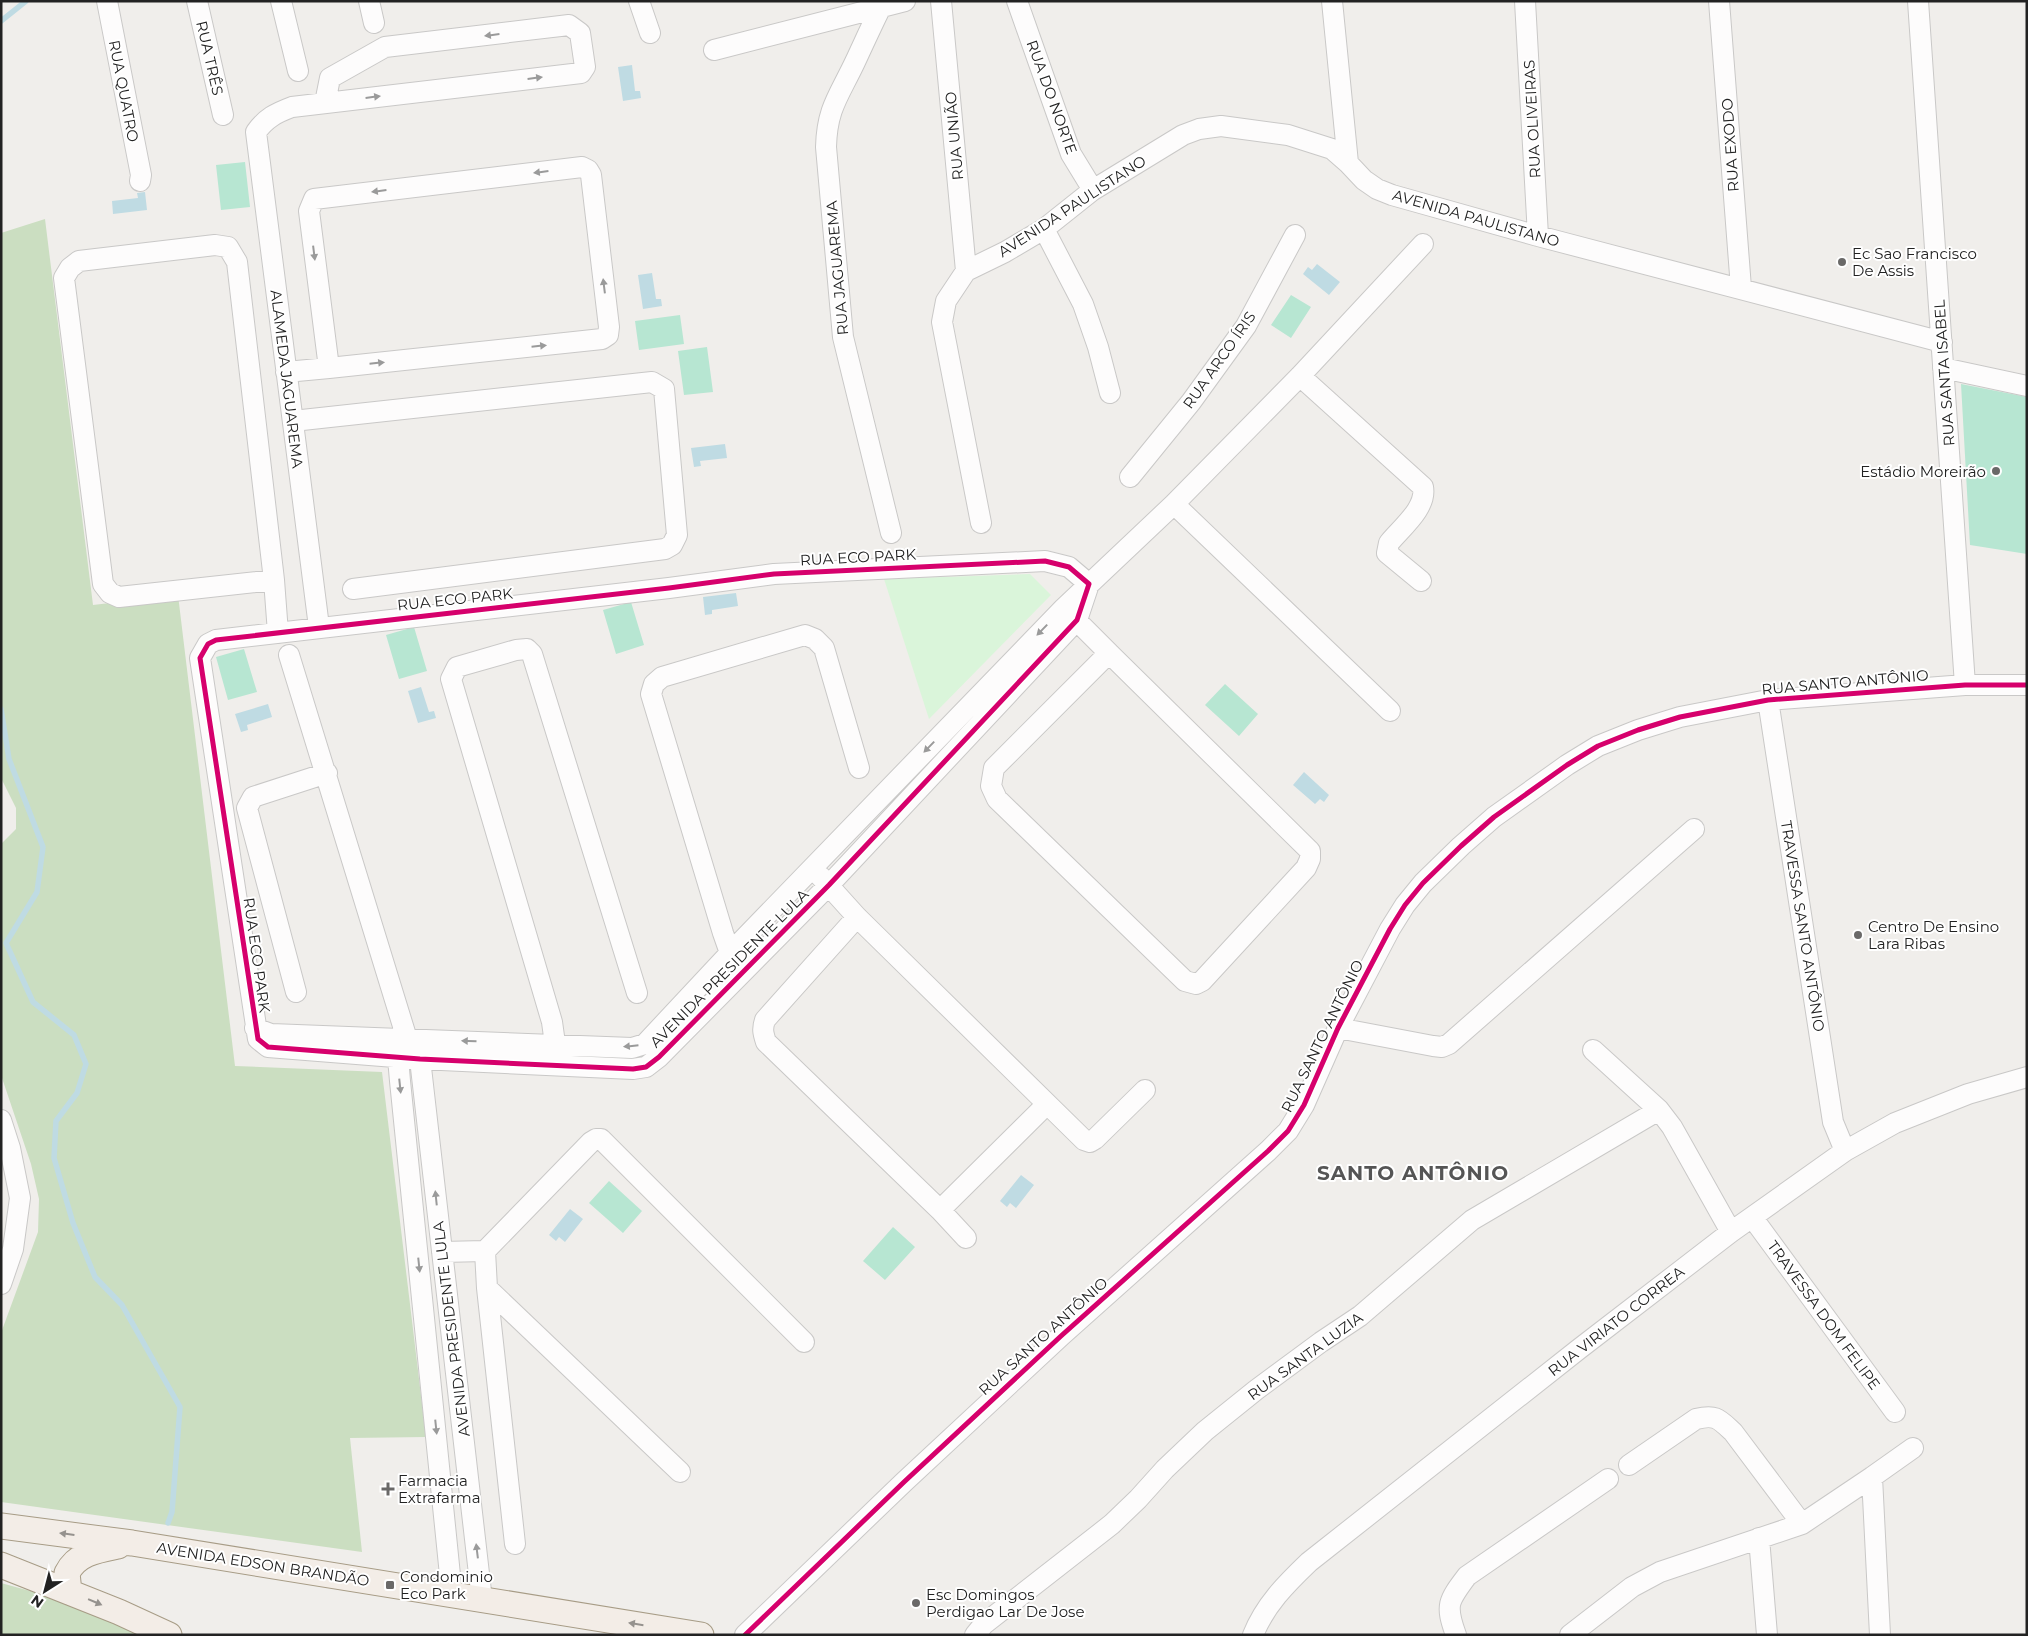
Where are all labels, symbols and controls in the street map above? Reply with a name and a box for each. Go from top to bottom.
street label: RUA TRÊS [192,19,228,97]
one-way arrow [484,31,500,39]
street label: RUA DO NORTE [1023,37,1081,157]
street label: RUA QUATRO [105,38,143,144]
street label: RUA OLIVEIRAS [1519,59,1545,179]
one-way arrow [527,74,543,82]
street label: RUA UNIÃO [941,91,967,181]
one-way arrow [366,93,382,101]
street label: RUA EXODO [1717,97,1743,193]
street label: AVENIDA PAULISTANO [994,151,1150,261]
one-way arrow [532,168,548,176]
street label: AVENIDA PAULISTANO [1390,185,1562,251]
one-way arrow [371,187,387,195]
street label: RUA JAGUAREMA [822,200,852,336]
place label: Ec Sao Francisco De Assis [1852,244,1977,280]
one-way arrow [310,245,318,261]
marker: Ec Sao Francisco De Assis [1836,256,1848,268]
one-way arrow [600,278,608,294]
street label: ALAMEDA JAGUAREMA [267,289,307,469]
street label: RUA SANTA ISABEL [1929,299,1959,447]
street label: RUA ARCO ÍRIS [1178,308,1260,412]
one-way arrow [531,342,547,350]
one-way arrow [370,359,386,367]
place label: Estádio Moreirão [1860,462,1986,481]
marker: Estádio Moreirão [1990,465,2002,477]
street label: RUA ECO PARK [799,544,917,570]
street label: RUA ECO PARK [396,583,514,615]
one-way arrow [1036,624,1048,636]
street label: RUA SANTO ANTÔNIO [1761,665,1929,699]
one-way arrow [923,741,935,753]
street label: TRAVESSA SANTO ANTÔNIO [1777,819,1829,1033]
street label: AVENIDA PRESIDENTE LULA [646,884,813,1051]
street label: RUA ECO PARK [240,896,275,1014]
place label: Centro De Ensino Lara Ribas [1868,917,1999,953]
marker: Centro De Ensino Lara Ribas [1852,929,1864,941]
street label: RUA SANTO ANTÔNIO [1277,956,1367,1116]
one-way arrow [461,1037,477,1045]
one-way arrow [623,1042,639,1050]
one-way arrow [397,1078,405,1094]
district label: SANTO ANTÔNIO [1317,1161,1509,1185]
one-way arrow [432,1190,440,1206]
street label: AVENIDA PRESIDENTE LULA [428,1220,474,1438]
street label: TRAVESSA DOM FELIPE [1763,1237,1885,1393]
one-way arrow [415,1257,423,1273]
street label: RUA VIRIATO CORREA [1544,1262,1688,1380]
street label: RUA SANTO ANTÔNIO [974,1273,1112,1399]
street label: RUA SANTA LUZIA [1244,1308,1366,1404]
one-way arrow [432,1419,440,1435]
place label: Farmacia Extrafarma [398,1471,481,1507]
marker: Farmacia Extrafarma [382,1483,394,1495]
one-way arrow [58,1530,74,1538]
street label: AVENIDA EDSON BRANDÃO [155,1538,371,1590]
one-way arrow [473,1543,481,1559]
north arrow [20,1566,70,1616]
place label: Condominio Eco Park [400,1567,493,1603]
marker: Condominio Eco Park [384,1579,396,1591]
place label: Esc Domingos Perdigao Lar De Jose [926,1585,1084,1621]
text: N [27,1591,47,1612]
marker: Esc Domingos Perdigao Lar De Jose [910,1597,922,1609]
one-way arrow [88,1599,102,1607]
one-way arrow [628,1620,644,1628]

